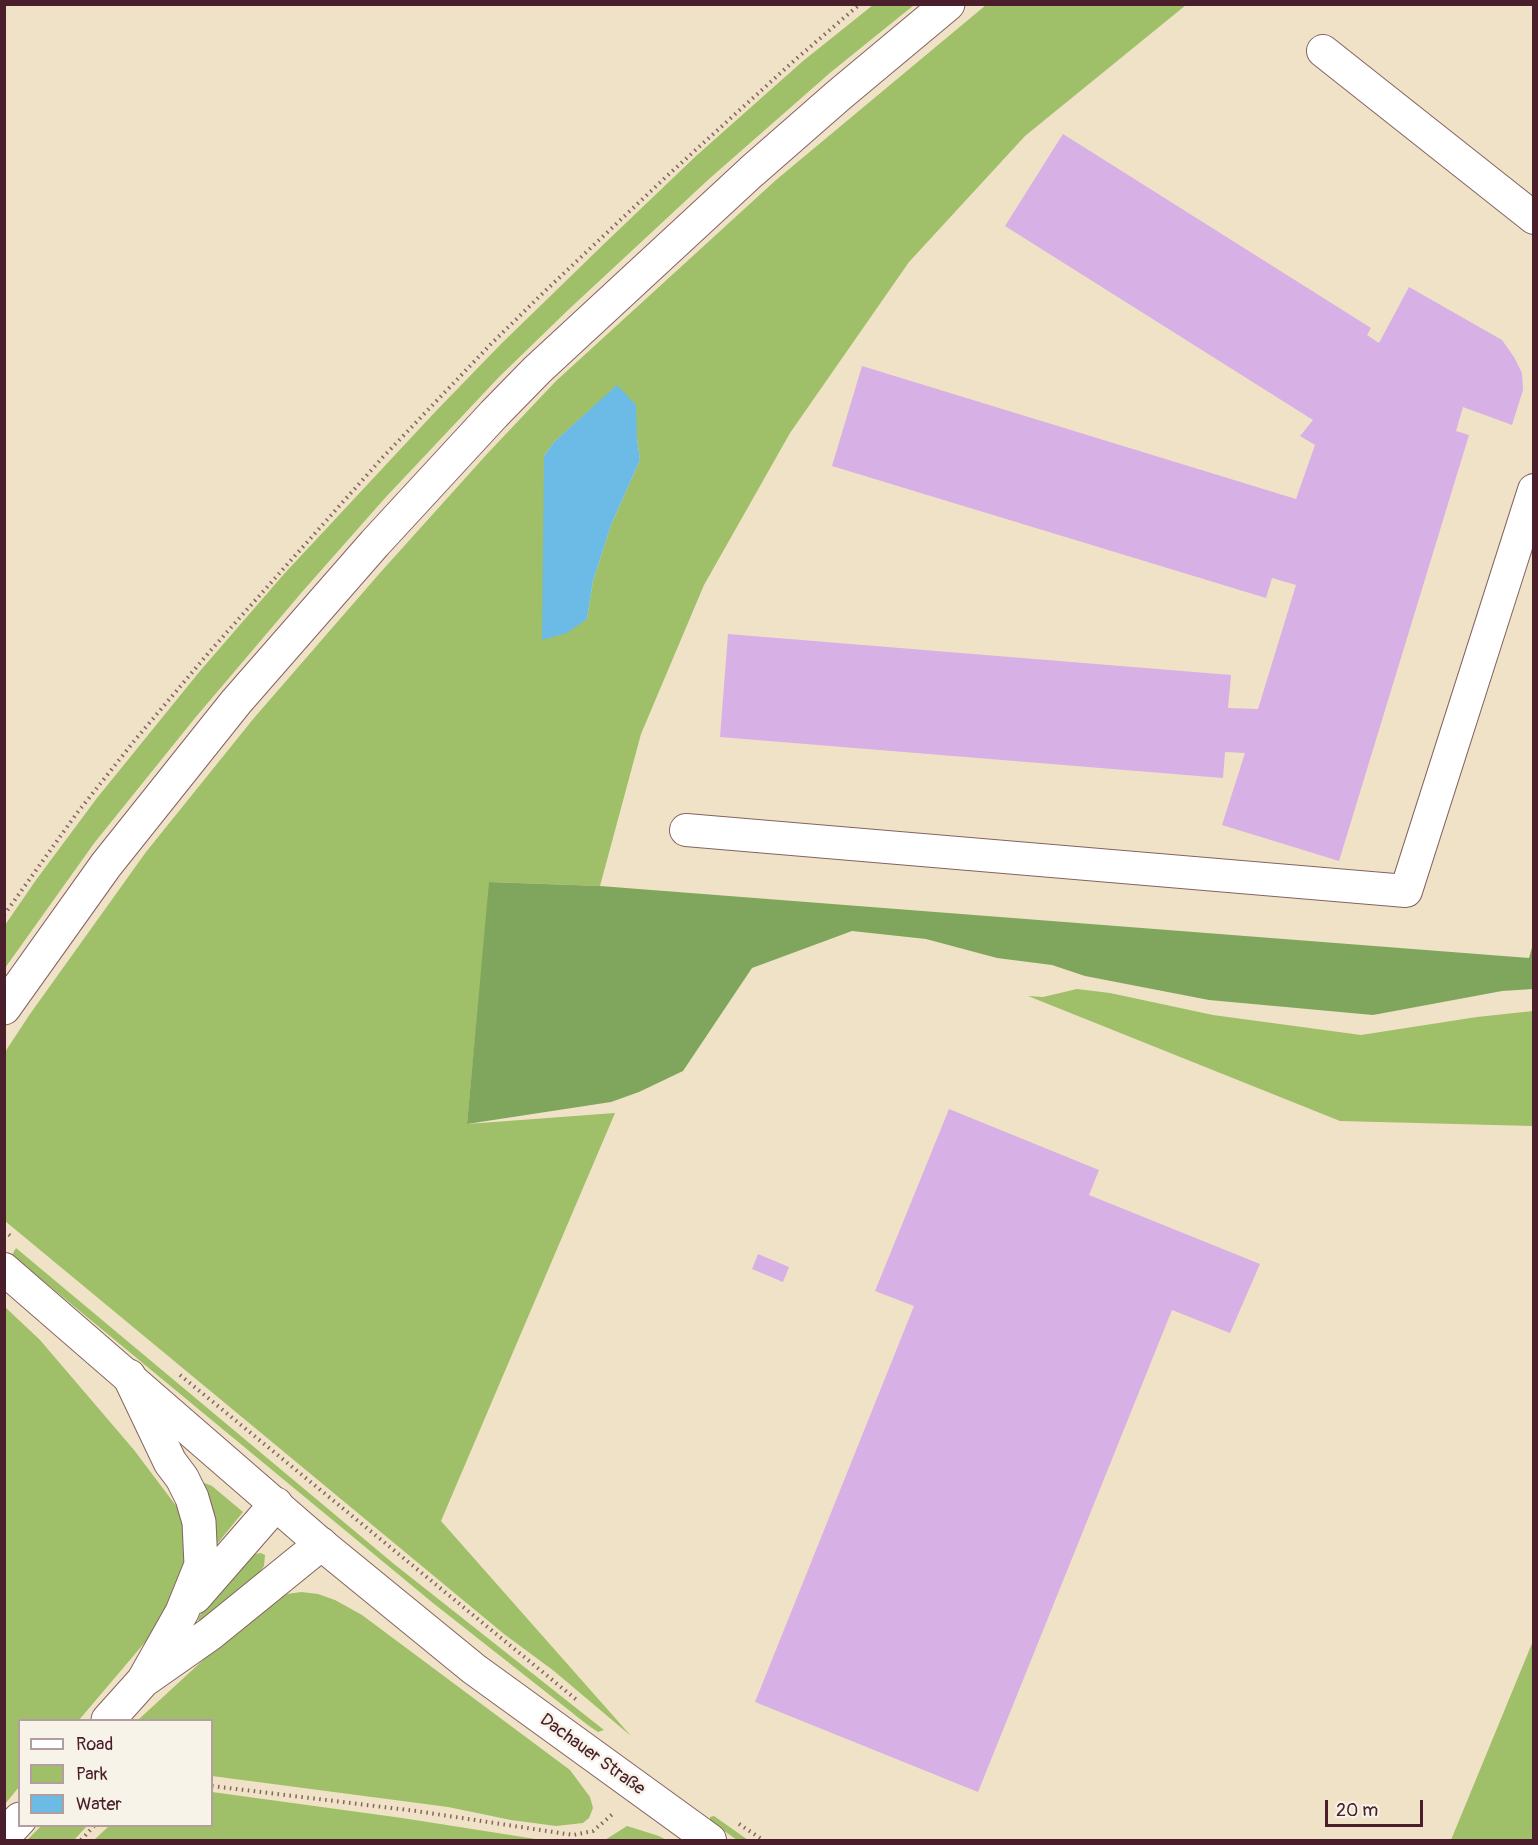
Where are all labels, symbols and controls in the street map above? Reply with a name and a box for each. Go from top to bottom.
street label: Dachauer Straße [535,1710,649,1800]
legend [18,1719,213,1827]
text: Road [76,1733,113,1756]
text: Park [76,1763,108,1786]
scale bar [1328,1788,1426,1826]
text: Water [76,1793,122,1816]
text: 20 m [1336,1799,1378,1822]

